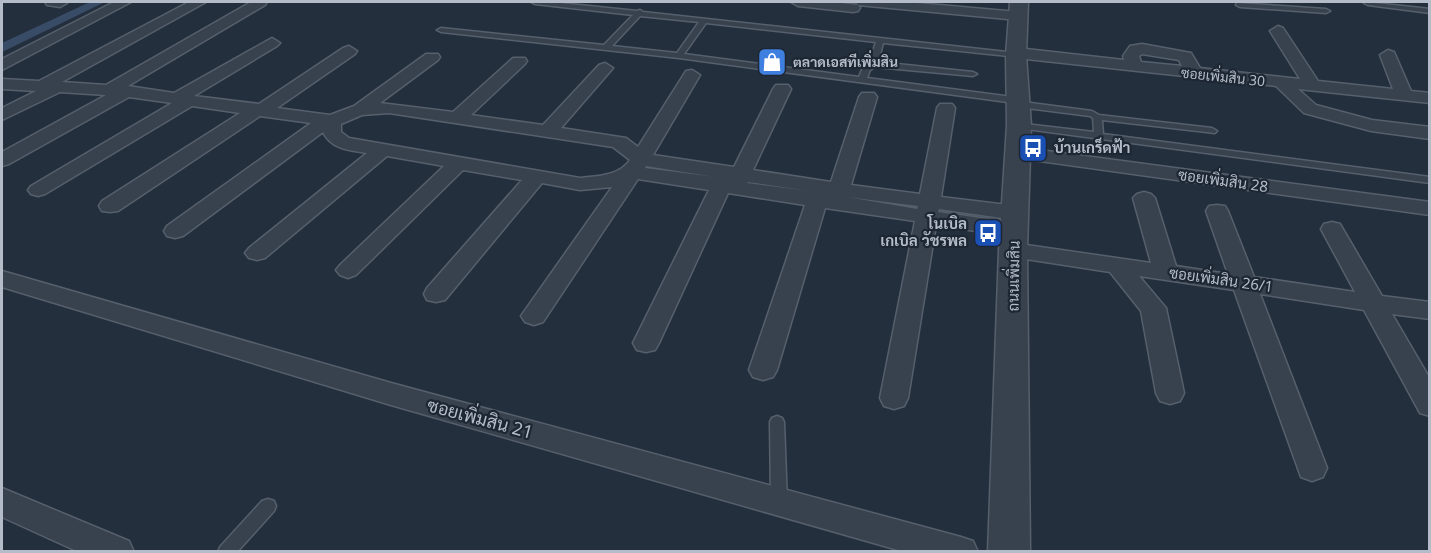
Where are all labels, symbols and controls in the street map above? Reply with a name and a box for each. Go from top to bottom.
shop icon: ตลาดเอสทีเพิ่มสิน [756,46,788,78]
place label: ตลาดเอสทีเพิ่มสิน [793,50,898,71]
street label: ซอยเพิ่มสิน 30 [1180,61,1266,90]
bus stop icon: บ้านเกร็ดฟ้า [1017,132,1049,164]
place label: บ้านเกร็ดฟ้า [1054,137,1130,157]
street label: ซอยเพิ่มสิน 28 [1177,161,1270,196]
place label: โนเบิล เกเบิล วัชรพล [880,213,967,250]
bus stop icon: โนเบิล เกเบิล วัชรพล [972,217,1004,249]
street label: ถนนเพิ่มสิน [999,240,1024,312]
street label: ซอยเพิ่มสิน 26/1 [1168,259,1275,296]
street label: ซอยเพิ่มสิน 21 [425,390,536,444]

